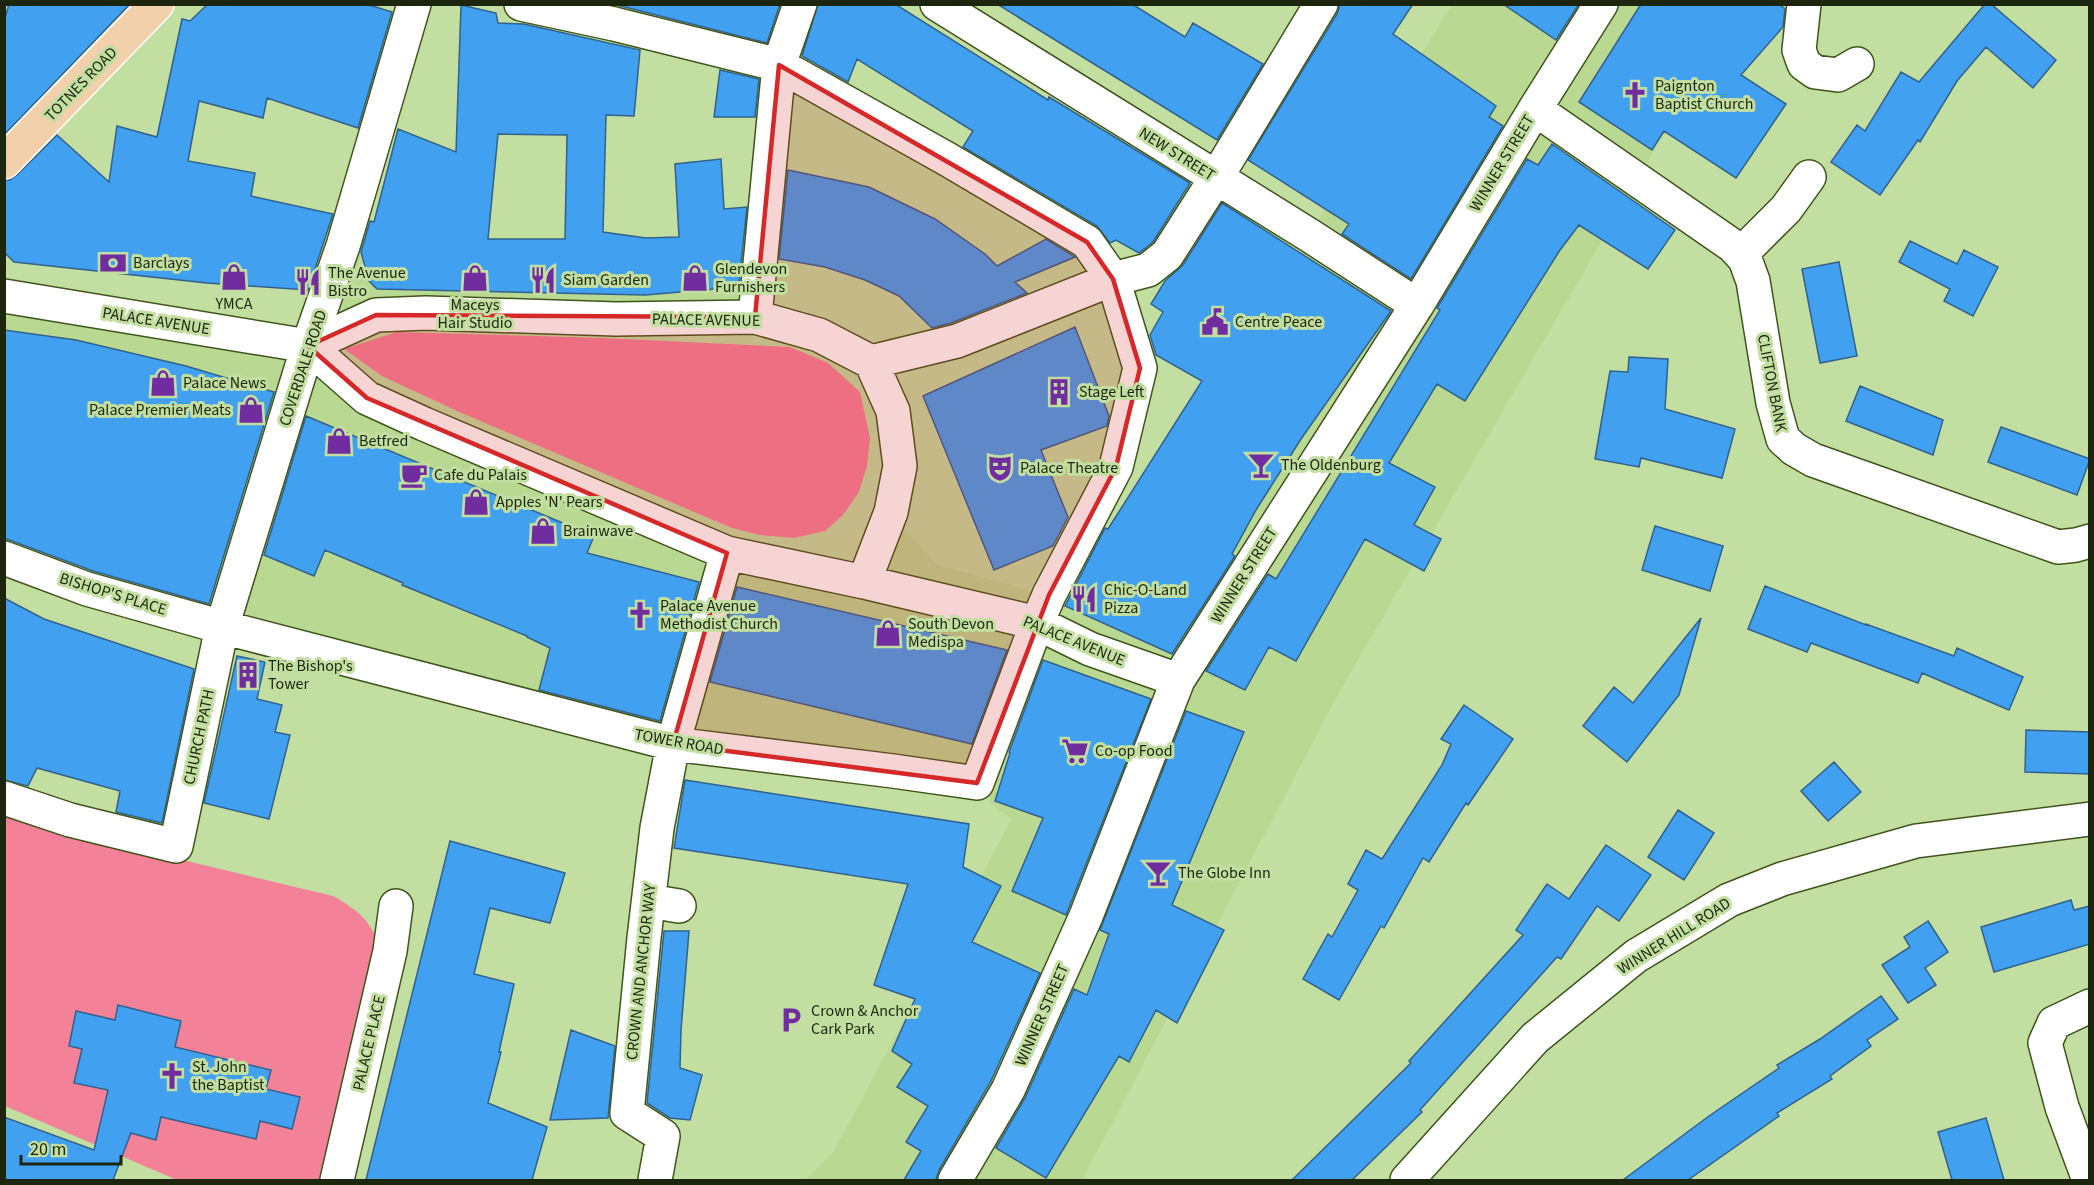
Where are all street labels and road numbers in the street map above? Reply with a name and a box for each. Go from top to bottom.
street label: TOTNES ROAD [40,42,122,126]
street label: WINNER STREET [1464,110,1540,216]
street label: NEW STREET [1135,122,1220,186]
street label: PALACE AVENUE [101,302,211,340]
street label: COVERDALE ROAD [274,307,332,429]
street label: PALACE AVENUE [652,308,760,332]
street label: CLIFTON BANK [1752,332,1792,434]
street label: WINNER STREET [1206,522,1283,627]
street label: BISHOP'S PLACE [57,567,169,621]
street label: PALACE AVENUE [1020,611,1128,671]
street label: CHURCH PATH [178,687,220,787]
street label: TOWER ROAD [633,723,725,761]
street label: CROWN AND ANCHOR WAY [621,882,661,1061]
street label: WINNER HILL ROAD [1613,892,1735,980]
street label: WINNER STREET [1010,960,1075,1070]
street label: PALACE PLACE [347,993,391,1093]

